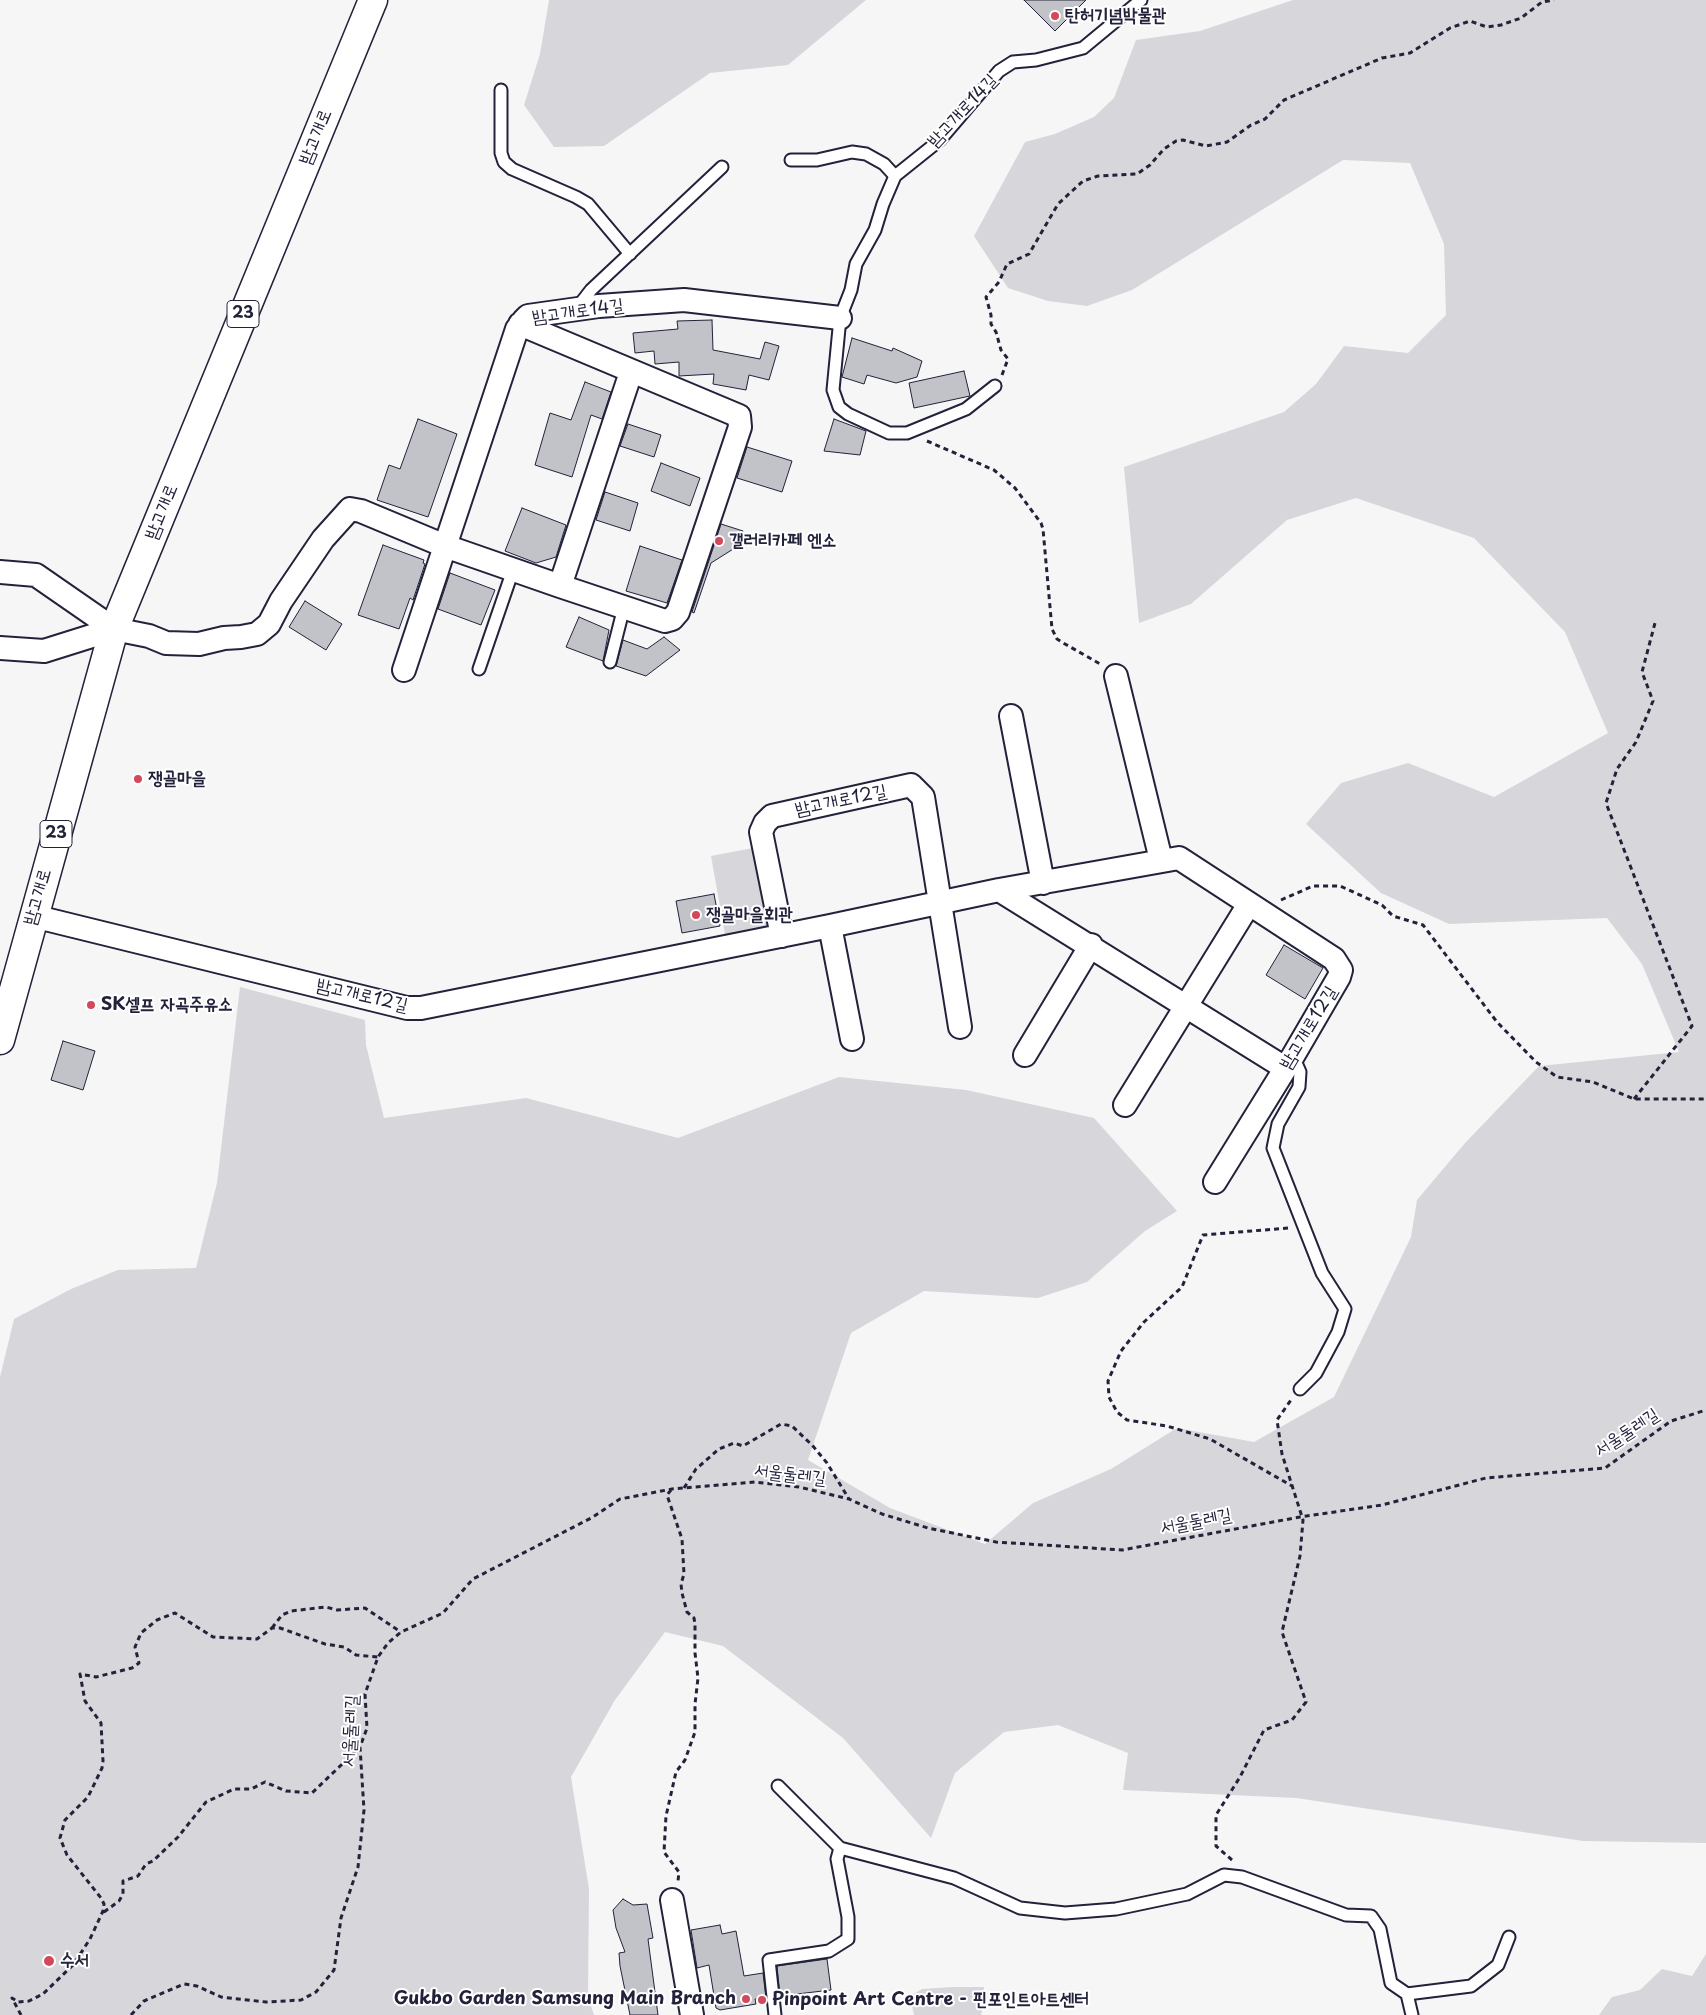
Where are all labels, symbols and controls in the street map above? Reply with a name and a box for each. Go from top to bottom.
place label: 탄허기념박물관 [1065,5,1166,27]
marker: 탄허기념박물관 [1049,10,1061,22]
street label: 밤고개로14길 [924,70,1002,152]
street label: 밤고개로 [295,106,337,168]
street label: 밤고개로14길 [531,295,625,329]
road number: 23 [227,300,259,328]
street label: 밤고개로 [141,481,183,543]
place label: 갤러리카페 엔소 [729,530,836,552]
marker: 갤러리카페 엔소 [713,535,725,547]
place label: 쟁골마을 [148,768,206,790]
marker: 쟁골마을 [132,773,144,785]
street label: 밤고개로12길 [793,781,889,821]
road number: 23 [40,821,72,848]
street label: 밤고개로 [20,866,56,928]
place label: 쟁골마을회관 [706,904,793,926]
marker: 쟁골마을회관 [690,909,702,921]
street label: 밤고개로12길 [314,975,410,1017]
street label: 밤고개로12길 [1276,982,1342,1074]
place label: SK셀프 자곡주유소 [101,994,233,1016]
marker: SK셀프 자곡주유소 [85,999,97,1011]
street label: 서울둘레길 [1591,1404,1663,1462]
street label: 서울둘레길 [753,1460,827,1490]
street label: 서울둘레길 [1158,1504,1234,1540]
street label: 서울둘레길 [338,1694,364,1768]
place label: 수서 [60,1950,89,1972]
marker: 수서 [42,1954,56,1968]
place label: Gukbo Garden Samsung Main Branch [394,1988,736,2010]
place label: Pinpoint Art Centre - 핀포인트아트센터 [772,1989,1089,2011]
marker: Gukbo Garden Samsung Main Branch [740,1993,752,2005]
marker: Pinpoint Art Centre - 핀포인트아트센터 [756,1994,768,2006]

